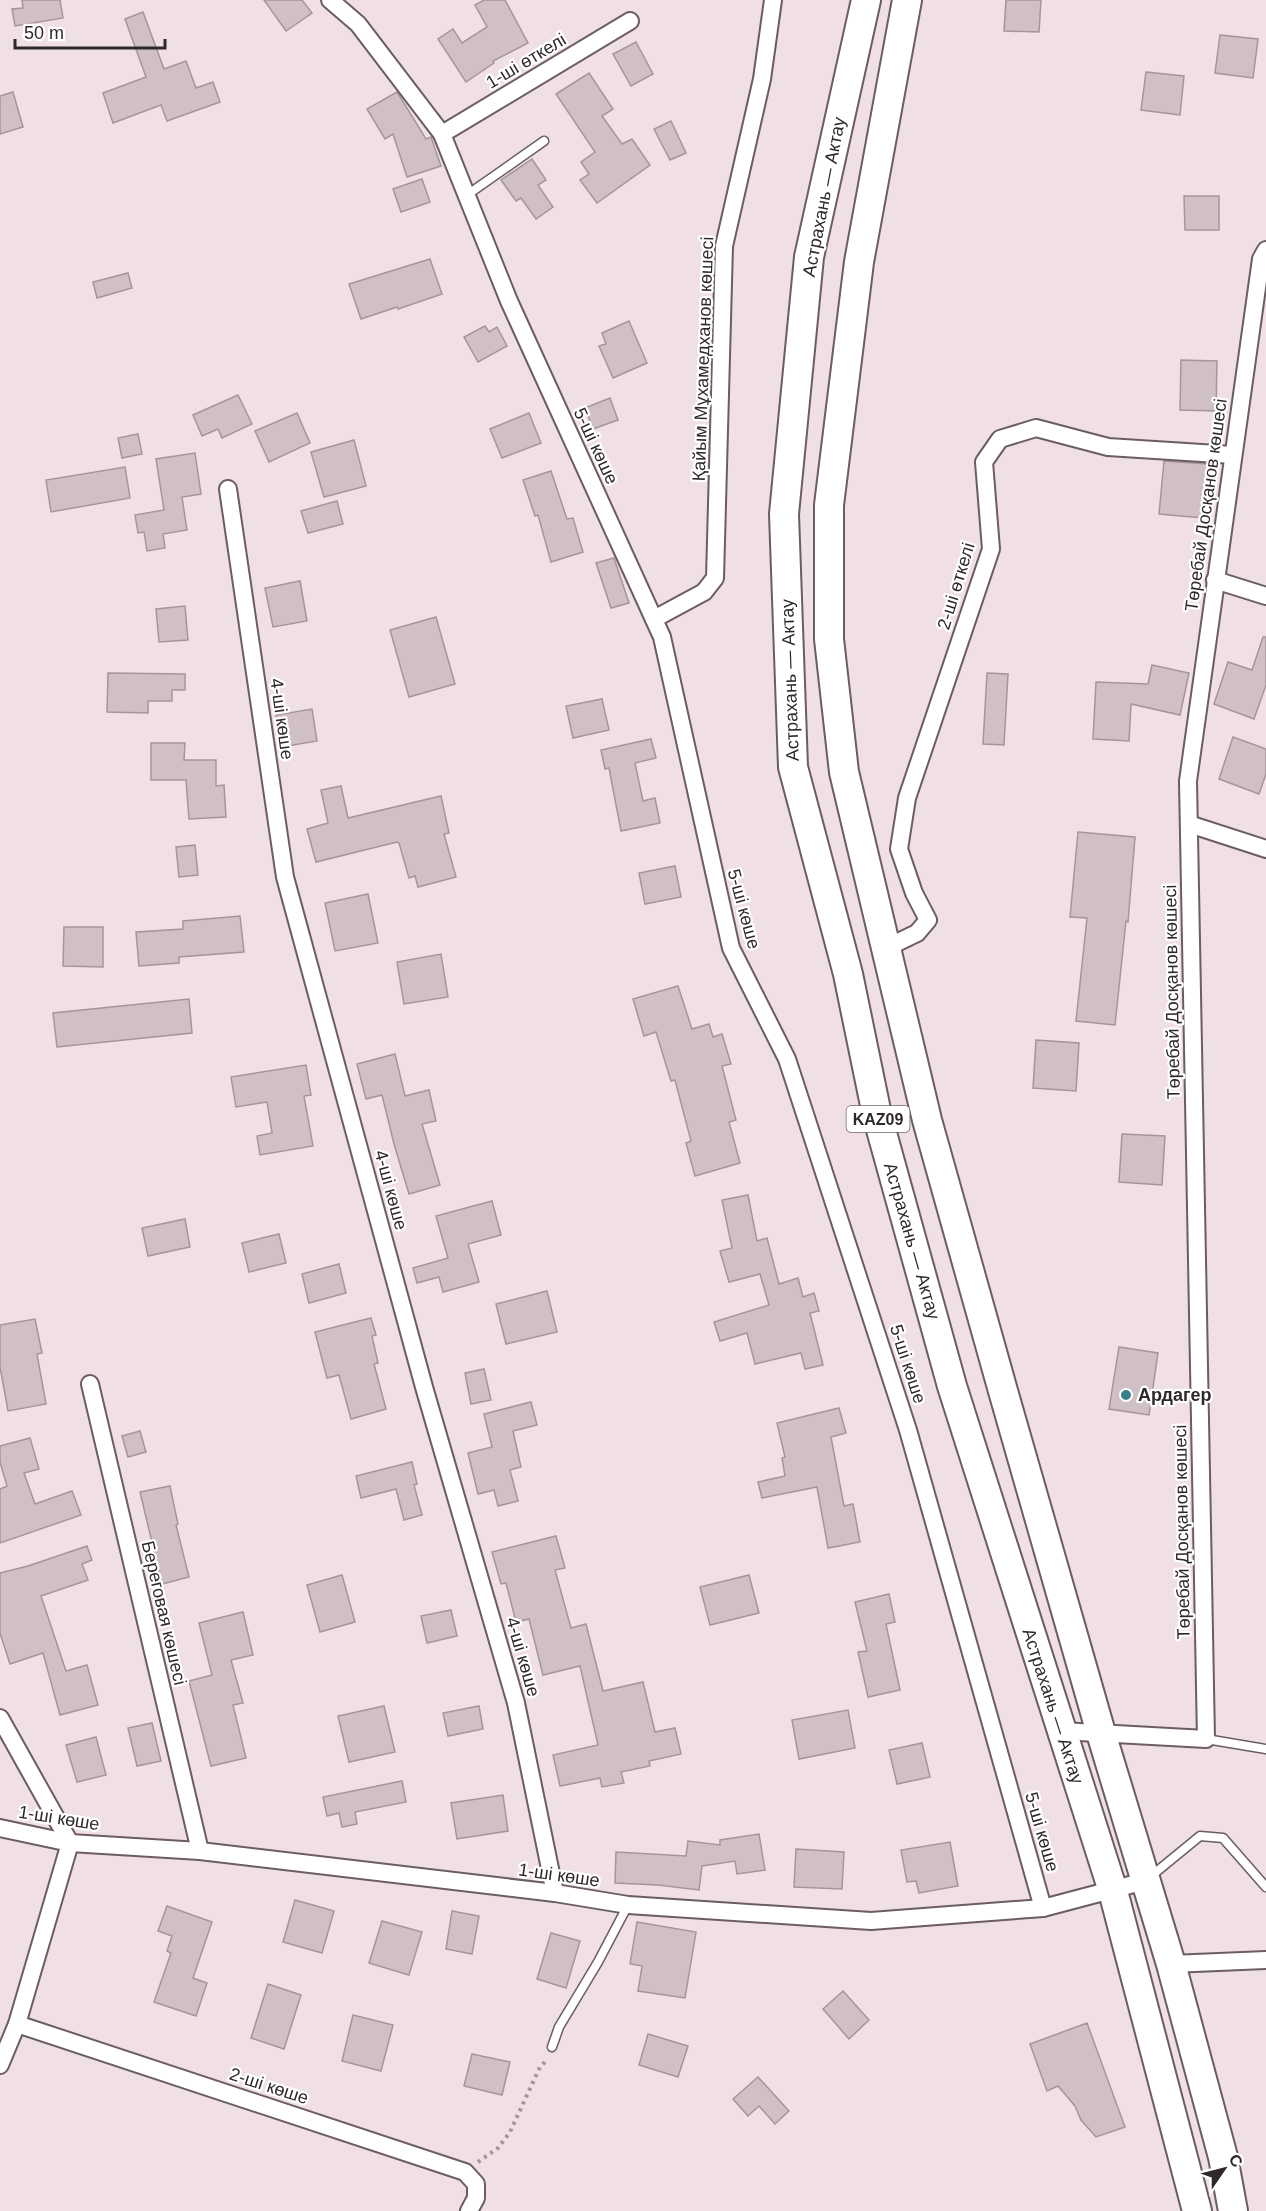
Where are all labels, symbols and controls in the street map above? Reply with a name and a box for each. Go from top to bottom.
scale bar [15,12,165,50]
text: 50 m [24,23,64,43]
street label: 1-ші өткелі [482,29,570,93]
street label: Астрахань — Актау [799,115,849,279]
street label: Қайым Мұхамедханов көшесi [689,236,717,482]
street label: Төребай Досқанов көшесі [1181,397,1231,613]
street label: 5-шi көше [570,405,622,487]
street label: 2-ші өткелі [933,540,979,632]
street label: Астрахань — Актау [777,599,803,761]
street label: 4-шi көше [266,677,298,761]
street label: 5-шi көше [724,867,764,951]
street label: Төребай Досқанов көшесі [1160,884,1184,1100]
road number: KAZ09 [846,1106,910,1132]
street label: 4-шi көше [371,1148,411,1232]
street label: Астрахань — Актау [880,1160,944,1322]
street label: 5-шi көше [886,1322,930,1406]
place label: Ардагер [1138,1385,1212,1405]
marker: Ардагер [1119,1388,1133,1402]
street label: Төребай Досқанов көшесі [1170,1424,1194,1640]
street label: Береговая көшесі [138,1539,190,1687]
street label: 4-шi көше [502,1615,544,1699]
street label: Астрахань — Актау [1018,1626,1088,1786]
street label: 5-шi көше [1021,1790,1063,1874]
street label: 1-ші көше [17,1802,101,1834]
street label: 1-ші көше [517,1859,601,1891]
street label: 2-ші көше [227,2064,311,2108]
north arrow [1194,2139,1254,2199]
text: С [1226,2151,1246,2171]

